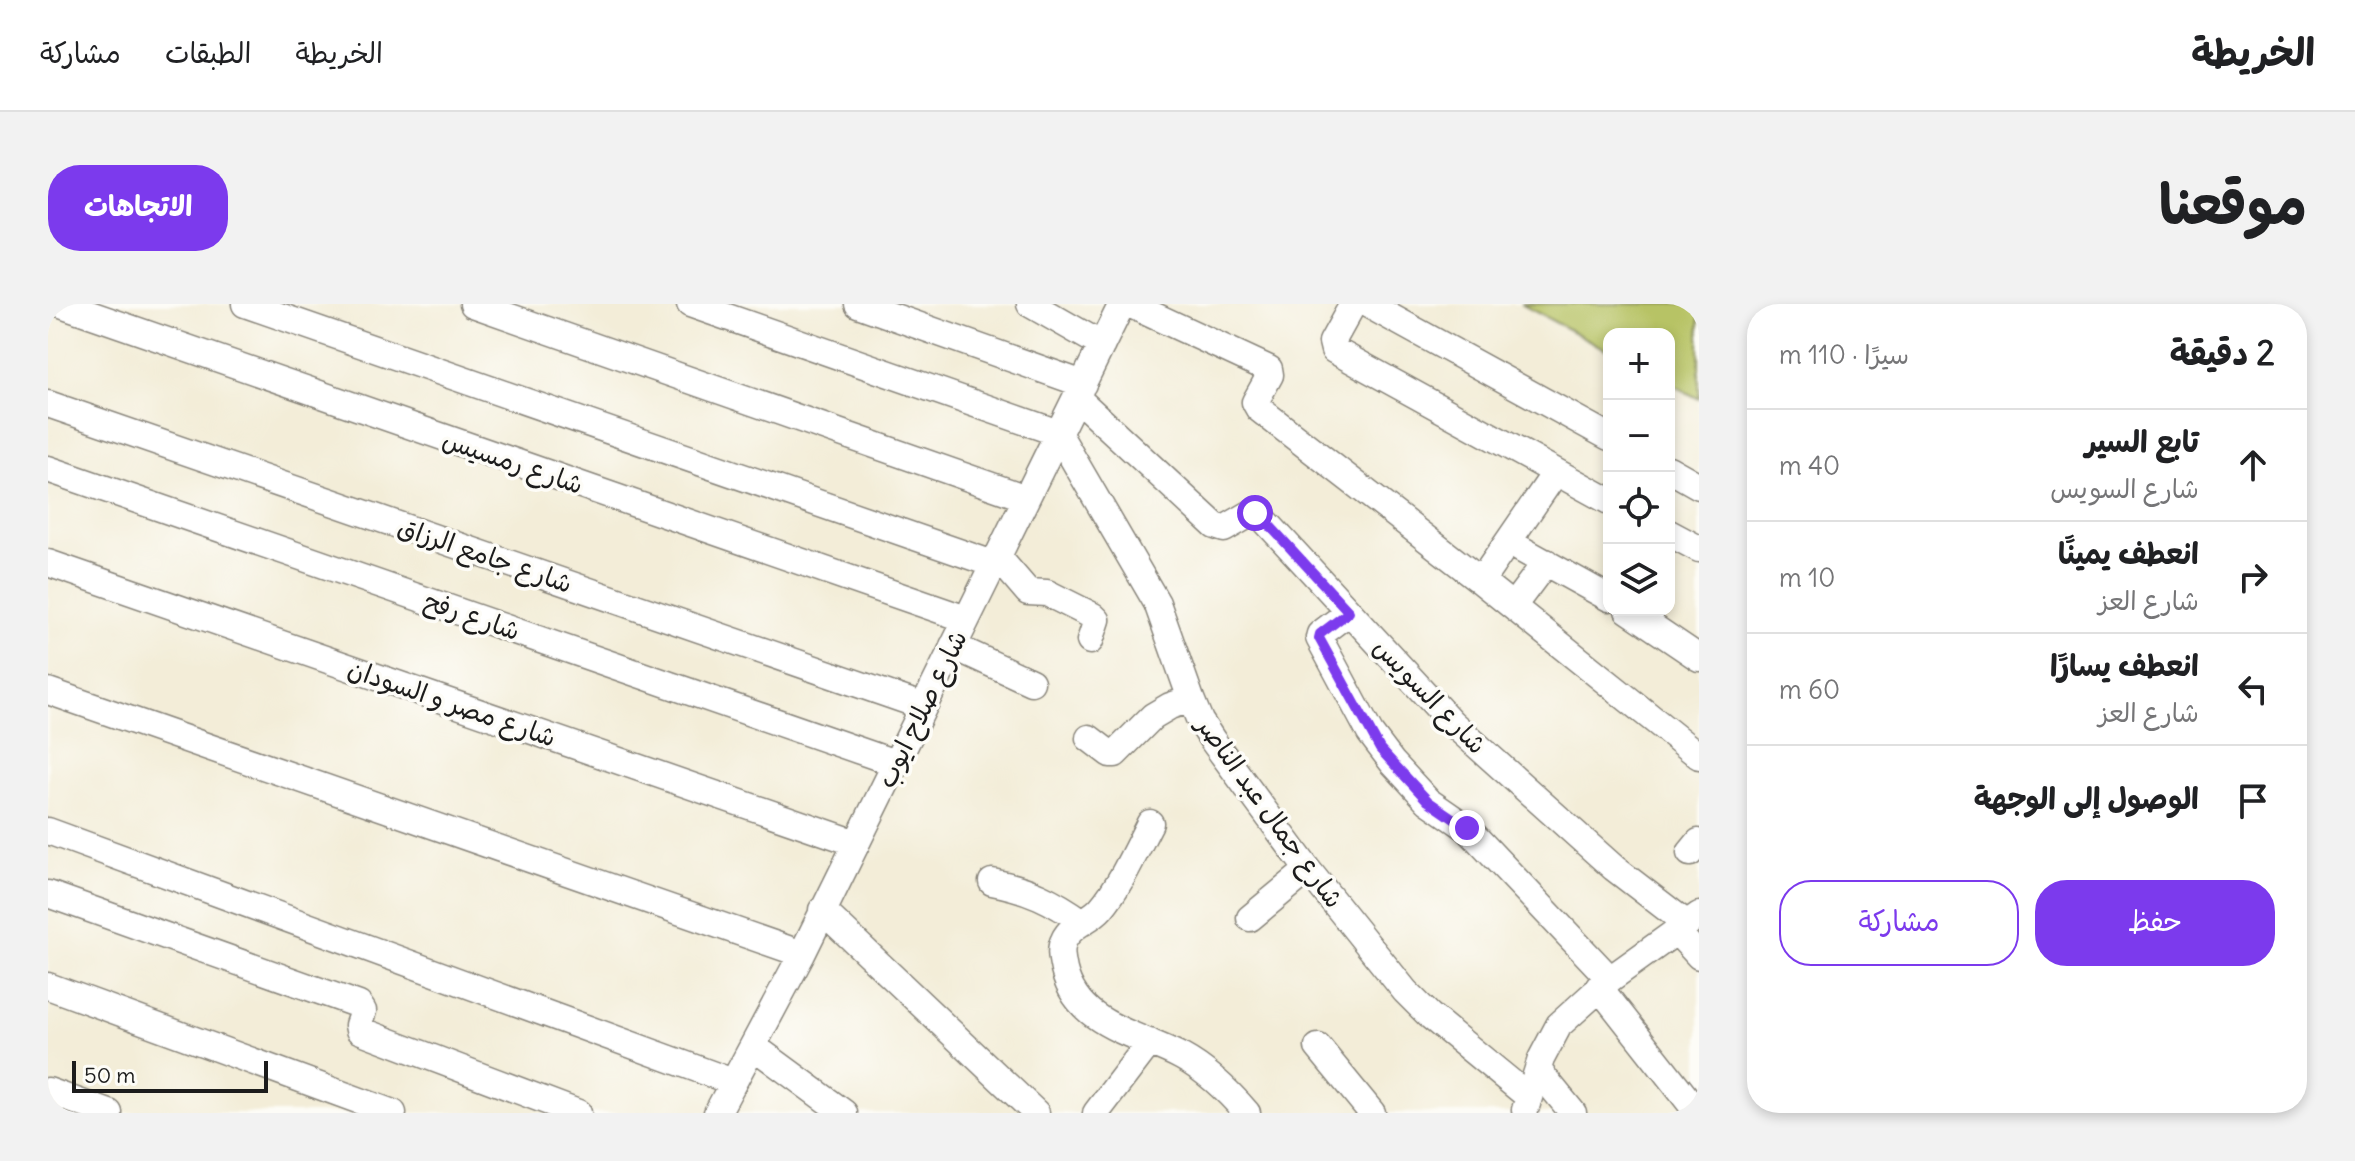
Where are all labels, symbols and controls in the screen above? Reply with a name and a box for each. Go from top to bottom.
text: الخريطة [2191,29,2315,76]
text: مشاركة [40,35,121,71]
text: الطبقات [165,35,251,71]
text: الخريطة [295,35,383,71]
button: الاتجاهات [48,165,228,251]
text: موقعنا [2159,169,2307,239]
map controls [1603,328,1675,616]
button: + [1603,328,1675,400]
text: 2 دقيقة [2170,331,2275,374]
text: سيرًا · 110 m [1779,338,1909,371]
button: − [1603,400,1675,472]
street label: شارع رمسيس [438,422,588,503]
text: تابع السير [2085,422,2199,460]
icon: ahead [2231,443,2275,487]
text: 40 m [1779,449,1840,482]
button: locate [1603,472,1675,544]
text: شارع السويس [2050,472,2199,505]
route start [1237,495,1273,531]
street label: شارع جامع الرزاق [393,509,577,603]
text: انعطف يمينًا [2058,534,2199,572]
button: layers [1603,544,1675,616]
icon: right [2231,555,2275,599]
text: 10 m [1779,561,1835,594]
street label: شارع رفح [419,584,524,649]
text: شارع العز [2098,584,2199,617]
street label: شارع صلاح ايوب [869,624,976,794]
street label: شارع السويس [1365,631,1494,762]
text: انعطف يسارًا [2050,646,2199,684]
street label: شارع مصر و السودان [343,651,561,755]
icon: left [2231,667,2275,711]
text: 60 m [1779,673,1840,706]
text: شارع العز [2098,696,2199,729]
street label: شارع جمال عبد الناصر [1187,708,1351,915]
text: الوصول إلى الوجهة [1974,779,2199,817]
icon: arrive [2231,779,2275,823]
route end [1449,810,1485,846]
button: مشاركة [1779,880,2019,966]
button: حفظ [2035,880,2275,966]
scale bar [72,1057,268,1093]
text: 50 m [84,1061,136,1089]

